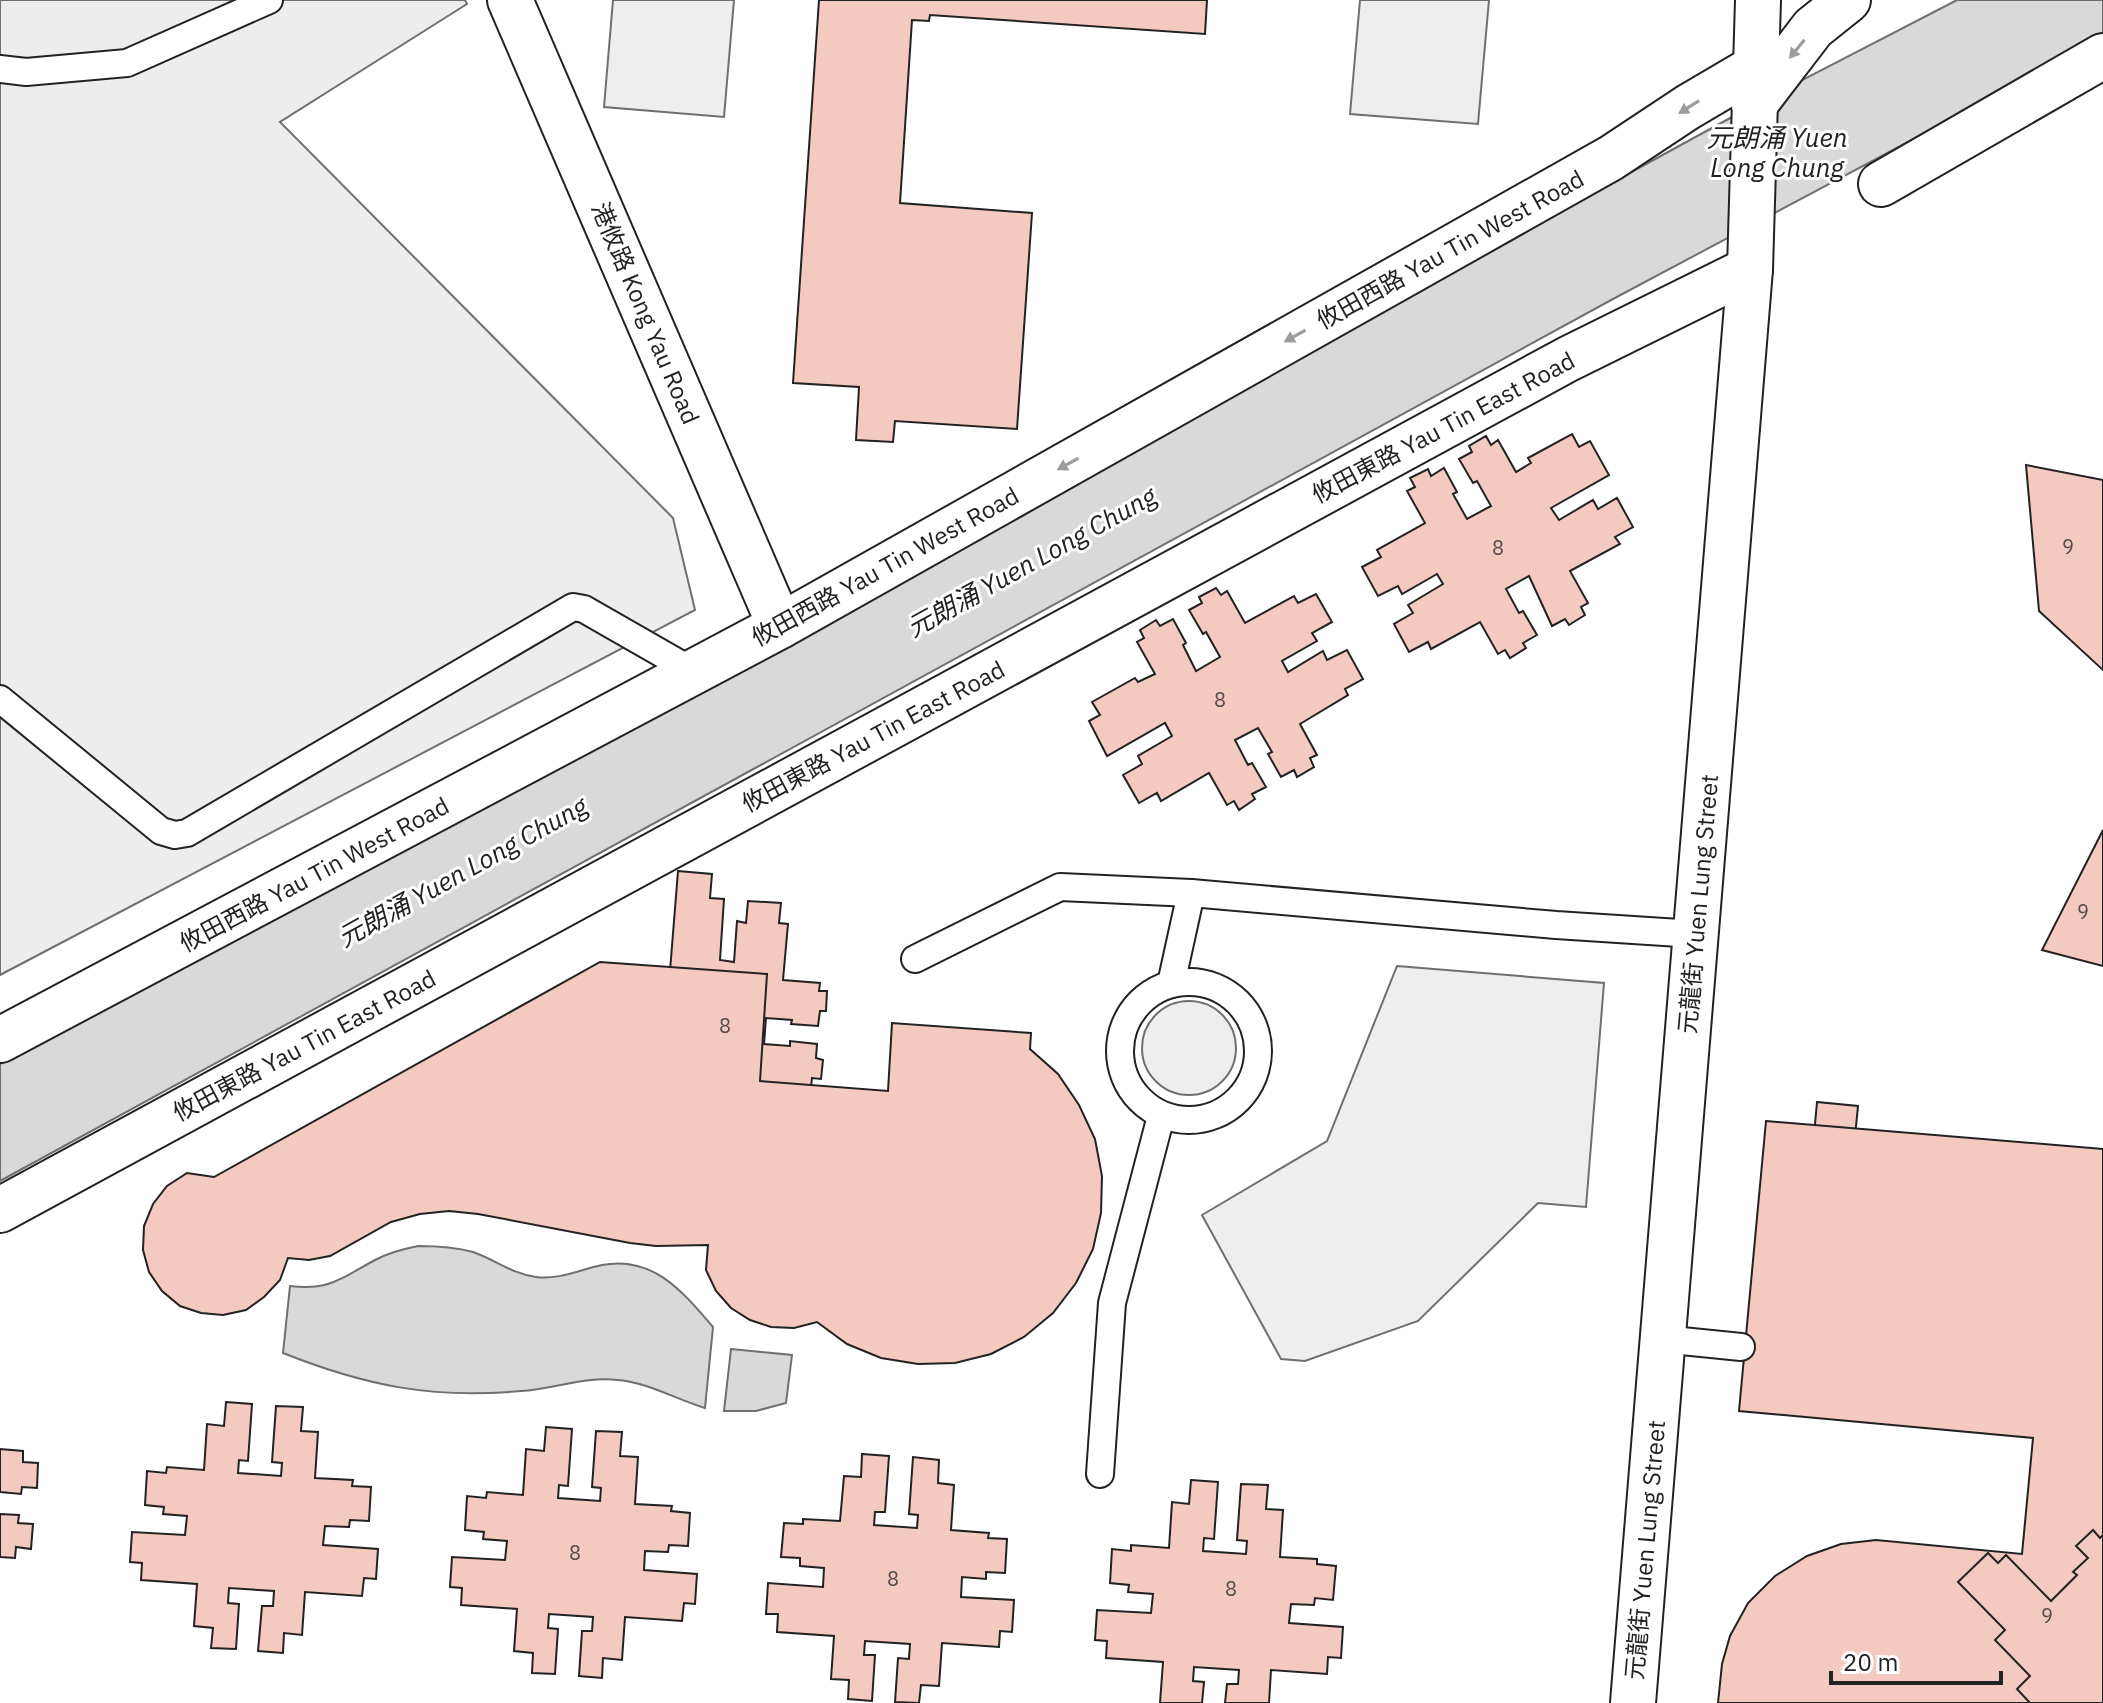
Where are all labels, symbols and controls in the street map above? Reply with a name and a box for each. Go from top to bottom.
one-way arrow [1789,39,1806,59]
one-way arrow [1678,100,1700,114]
water label: 元朗涌 Yuen Long Chung [1707,120,1847,184]
street label: 攸田西路 Yau Tin West Road [1311,162,1589,336]
street label: 港攸路 Kong Yau Road [585,197,707,429]
one-way arrow [1283,329,1306,343]
street label: 攸田東路 Yau Tin East Road [1306,344,1580,510]
one-way arrow [1057,457,1079,471]
water label: 元朗涌 Yuen Long Chung [900,477,1163,644]
street label: 攸田西路 Yau Tin West Road [746,479,1024,653]
house number: 9 [2062,533,2074,560]
house number: 8 [1492,534,1504,561]
street label: 攸田東路 Yau Tin East Road [736,653,1010,819]
house number: 8 [1214,686,1226,713]
street label: 元龍街 Yuen Lung Street [1671,773,1725,1035]
water label: 元朗涌 Yuen Long Chung [331,787,594,954]
street label: 攸田西路 Yau Tin West Road [174,789,454,959]
house number: 9 [2077,898,2089,925]
street label: 攸田東路 Yau Tin East Road [167,962,441,1128]
house number: 8 [719,1012,731,1039]
street label: 元龍街 Yuen Lung Street [1618,1419,1672,1681]
house number: 8 [569,1539,581,1566]
house number: 8 [887,1565,899,1592]
house number: 8 [1225,1575,1237,1602]
house number: 9 [2041,1602,2053,1629]
scale bar [1831,1635,2001,1685]
text: 20 m [1843,1646,1898,1678]

